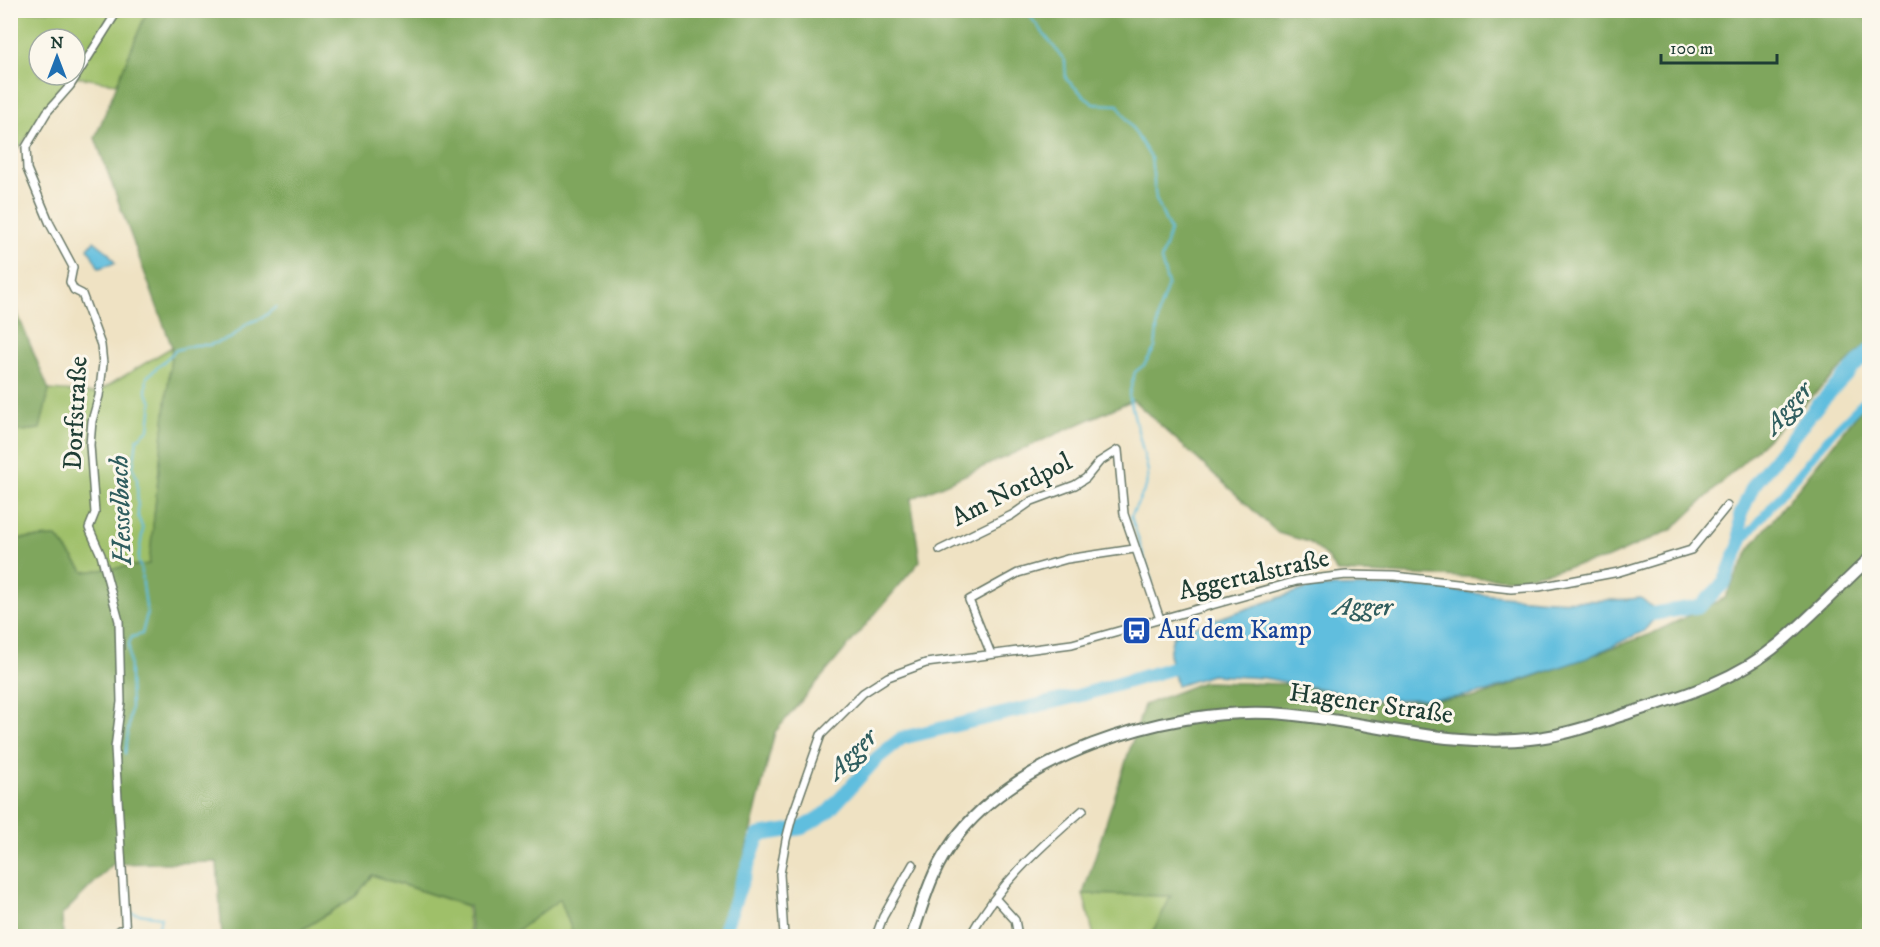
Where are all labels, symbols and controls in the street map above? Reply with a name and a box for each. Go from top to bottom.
north arrow [27,27,87,87]
scale bar [1661,27,1776,65]
text: N [50,33,64,53]
text: 100 m [1670,38,1713,60]
street label: Dorfstraße [57,355,95,471]
water label: Agger [1754,373,1822,444]
street label: Am Nordpol [946,445,1078,534]
water label: Hesselbach [102,454,140,567]
street label: Aggertalstraße [1175,542,1333,608]
water label: Agger [1330,589,1395,625]
bus stop icon: Auf dem Kamp [1121,614,1153,646]
place label: Auf dem Kamp [1158,614,1312,647]
street label: Hagener Straße [1287,676,1455,732]
water label: Agger [817,720,886,789]

